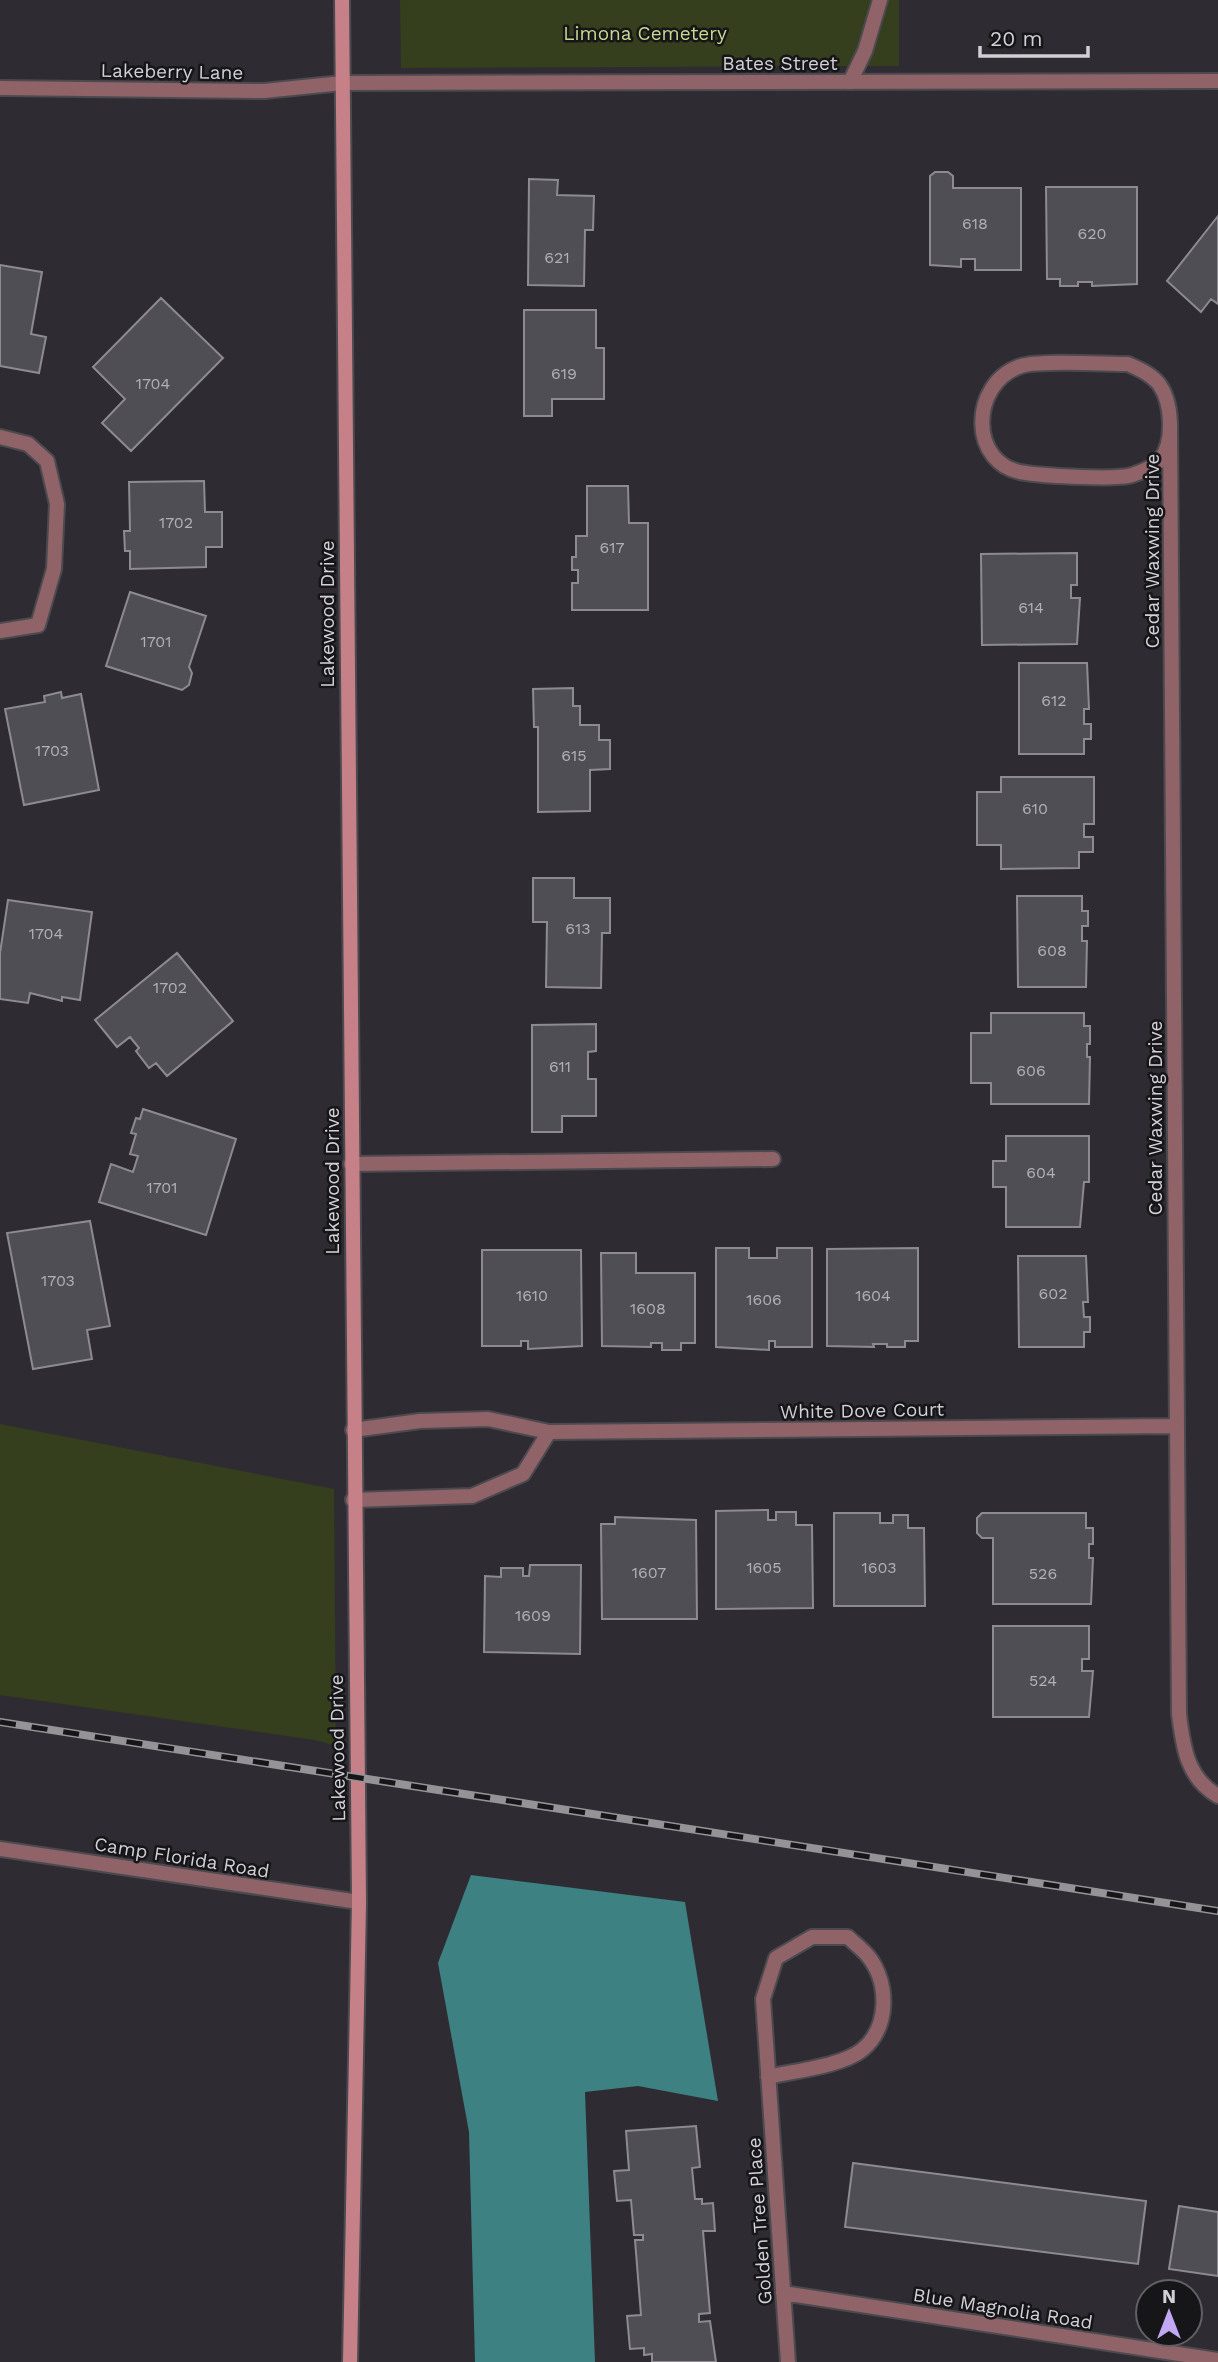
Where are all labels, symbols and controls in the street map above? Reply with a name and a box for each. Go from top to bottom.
scale bar [980,14,1088,58]
park label: Limona Cemetery [563,22,727,45]
text: 20 m [990,26,1042,51]
street label: Bates Street [722,52,838,75]
street label: Lakeberry Lane [101,59,243,84]
house number: 618 [962,214,988,233]
house number: 620 [1077,224,1107,243]
house number: 621 [544,248,570,267]
house number: 619 [551,364,577,383]
house number: 1704 [136,374,171,393]
street label: Cedar Waxwing Drive [1141,454,1164,648]
house number: 1702 [159,513,193,532]
house number: 617 [600,538,624,557]
street label: Lakewood Drive [316,540,339,688]
house number: 614 [1018,598,1044,617]
house number: 1701 [140,632,172,651]
house number: 612 [1041,691,1067,710]
house number: 1703 [35,741,69,760]
house number: 615 [561,746,587,765]
house number: 610 [1022,799,1048,818]
house number: 613 [565,919,591,938]
house number: 1704 [29,924,64,943]
house number: 608 [1037,941,1067,960]
house number: 1702 [153,978,187,997]
street label: Cedar Waxwing Drive [1144,1021,1167,1215]
house number: 611 [549,1057,571,1076]
house number: 606 [1016,1061,1046,1080]
street label: Lakewood Drive [321,1107,344,1255]
house number: 604 [1026,1163,1056,1182]
house number: 1701 [146,1178,178,1197]
house number: 1703 [41,1271,75,1290]
house number: 602 [1038,1284,1068,1303]
house number: 1610 [516,1286,548,1305]
house number: 1604 [855,1286,891,1305]
house number: 1606 [746,1290,782,1309]
house number: 1608 [630,1299,666,1318]
street label: White Dove Court [780,1398,944,1423]
house number: 1605 [746,1558,782,1577]
house number: 1603 [862,1558,896,1577]
house number: 1607 [632,1563,666,1582]
house number: 526 [1029,1564,1057,1583]
house number: 1609 [515,1606,551,1625]
house number: 524 [1029,1671,1057,1690]
street label: Lakewood Drive [325,1674,350,1822]
street label: Camp Florida Road [93,1832,271,1883]
street label: Golden Tree Place [742,2137,777,2305]
north arrow [1134,2278,1204,2348]
street label: Blue Magnolia Road [911,2283,1094,2334]
text: N [1162,2285,1176,2308]

